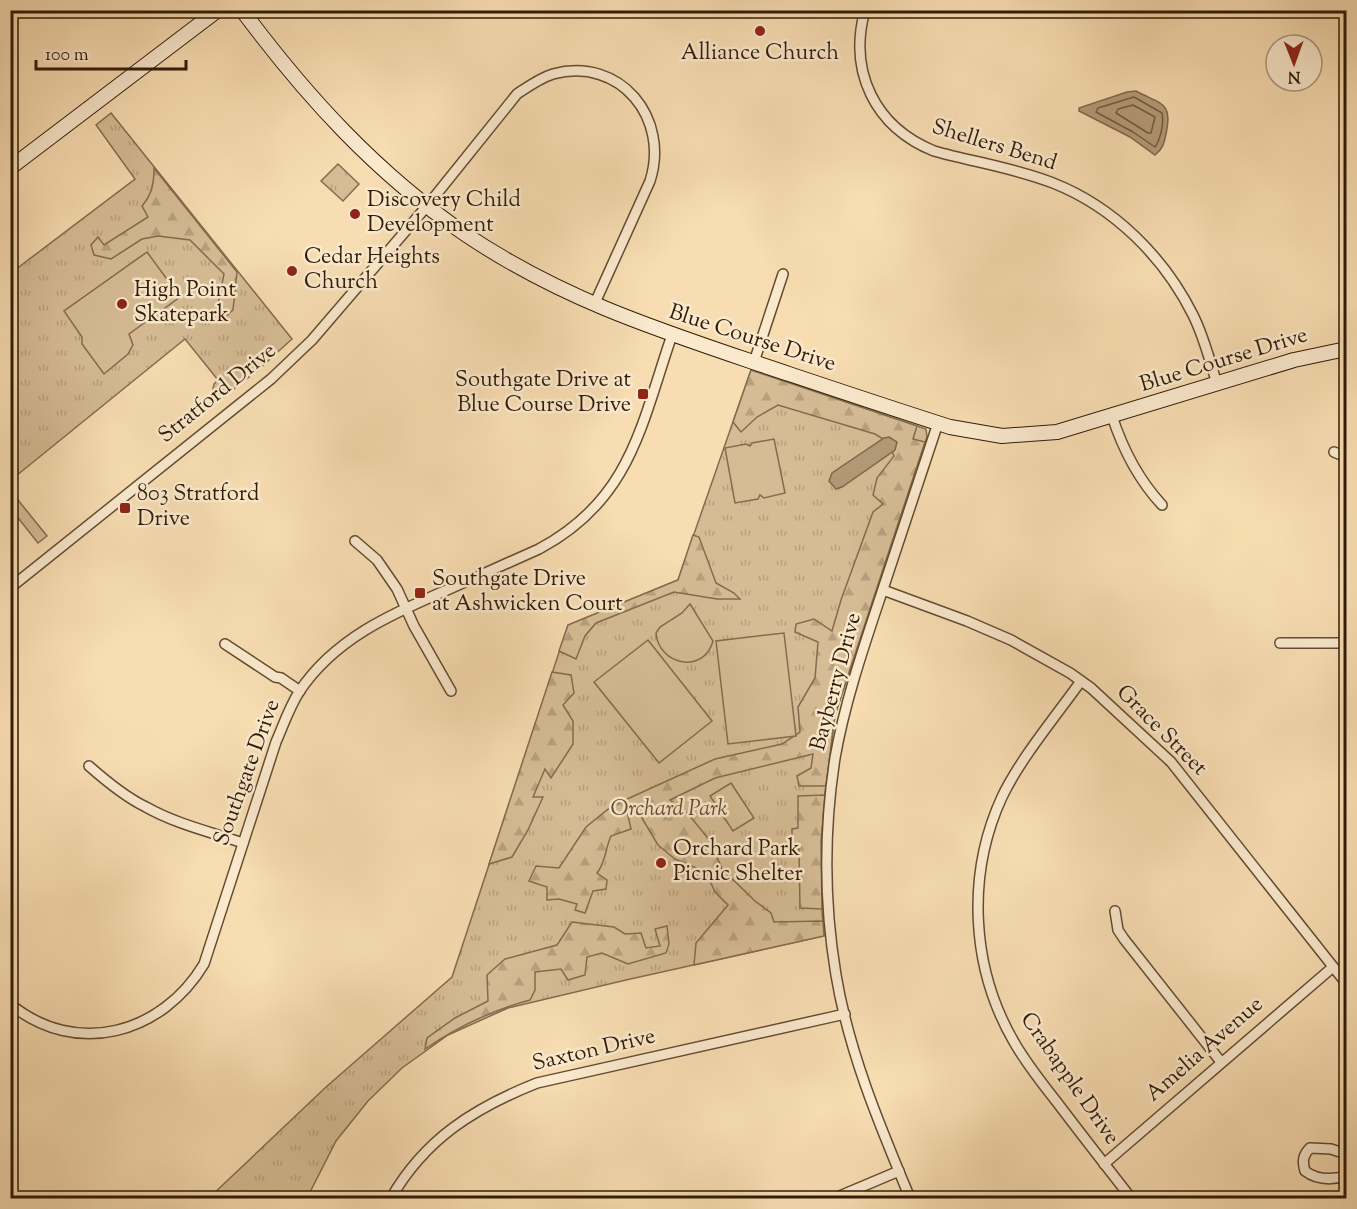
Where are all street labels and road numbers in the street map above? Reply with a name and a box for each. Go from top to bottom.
street label: Shellers Bend [928,112,1060,180]
street label: Blue Course Drive [664,297,840,381]
street label: Blue Course Drive [1136,320,1312,402]
street label: Stratford Drive [152,336,284,452]
street label: Bayberry Drive [803,609,871,755]
street label: Grace Street [1108,678,1214,784]
street label: Southgate Drive [207,695,289,851]
street label: Amelia Avenue [1139,990,1271,1110]
street label: Crabapple Drive [1011,1006,1127,1152]
street label: Saxton Drive [529,1021,659,1081]

